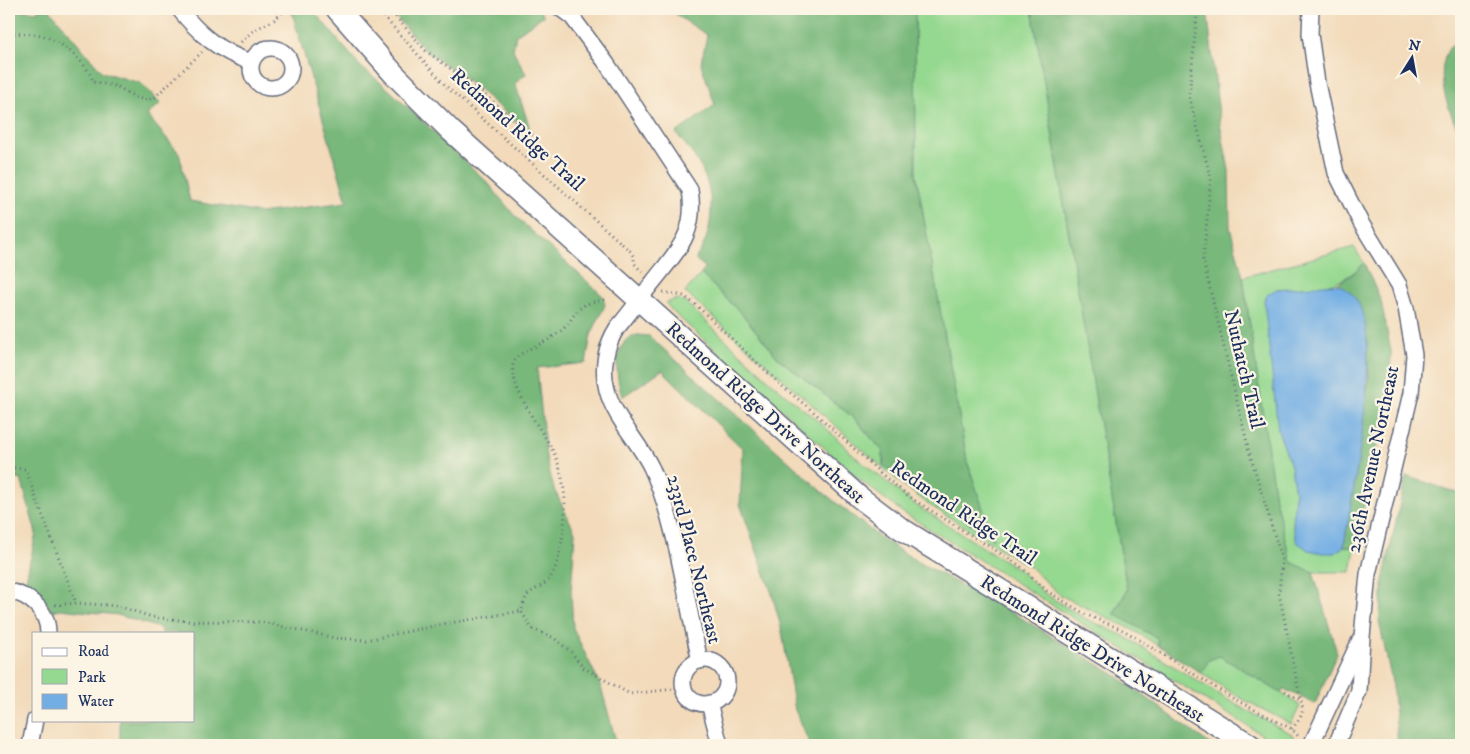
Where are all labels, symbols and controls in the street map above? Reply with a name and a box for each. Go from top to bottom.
north arrow [1388,32,1438,82]
text: N [1407,36,1422,56]
street label: Redmond Ridge Trail [445,63,589,197]
street label: Nuthatch Trail [1218,308,1269,431]
street label: Redmond Ridge Drive Northeast [660,317,870,509]
street label: 236th Avenue Northeast [1341,363,1406,555]
street label: Redmond Ridge Trail [885,455,1041,572]
street label: 233rd Place Northeast [660,472,727,647]
street label: Redmond Ridge Drive Northeast [975,570,1209,729]
legend [32,632,195,722]
text: Road [78,642,110,661]
text: Park [78,668,107,687]
text: Water [77,692,114,711]

